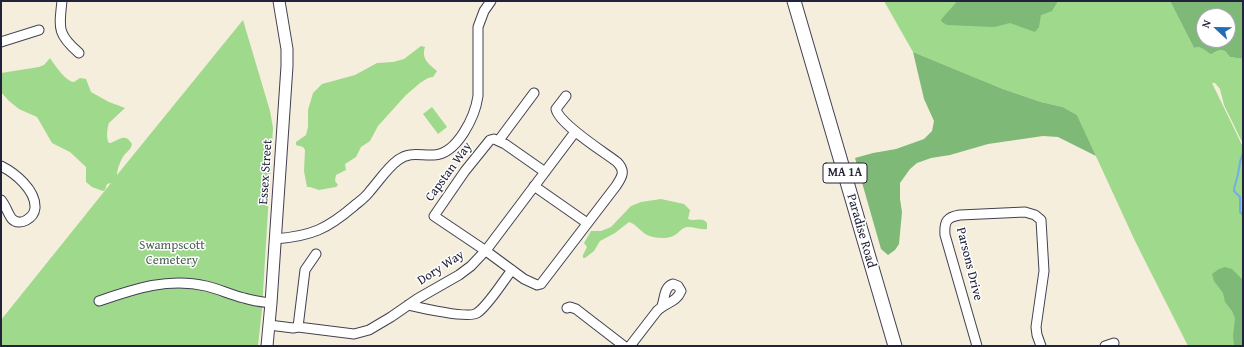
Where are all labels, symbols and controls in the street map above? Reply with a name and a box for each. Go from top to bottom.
north arrow [1196,8,1236,48]
text: N [1197,17,1215,30]
street label: Essex Street [256,139,276,205]
street label: Capstan Way [422,139,476,205]
road number: MA 1A [823,163,867,183]
street label: Paradise Road [843,192,879,270]
street label: Parsons Drive [952,226,986,302]
park label: Swampscott Cemetery [139,238,205,269]
street label: Dory Way [415,247,467,289]

